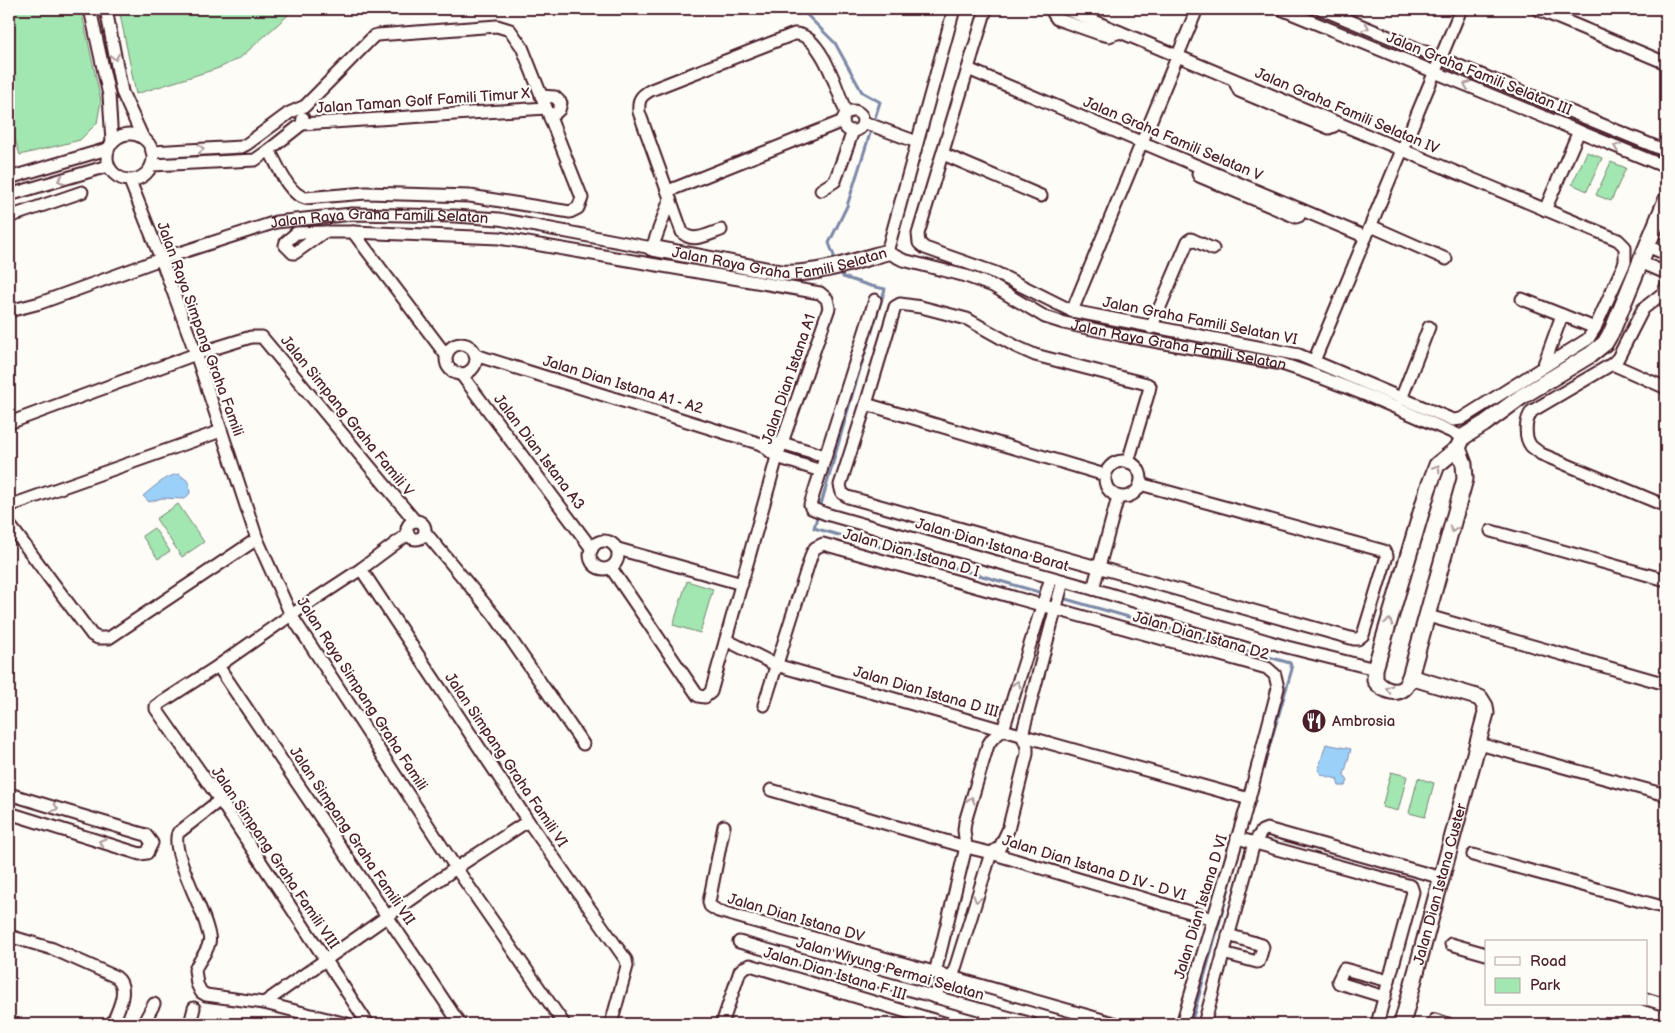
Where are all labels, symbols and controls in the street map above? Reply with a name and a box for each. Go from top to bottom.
one-way arrow [1361,21,1370,32]
street label: Jalan Graha Famili Selatan III [1384,28,1575,120]
one-way arrow [109,52,120,61]
street label: Jalan Graha Famili Selatan IV [1252,64,1443,159]
one-way arrow [1463,81,1472,92]
street label: Jalan Taman Golf Famili Timur X [316,84,531,118]
street label: Jalan Graha Famili Selatan V [1080,93,1266,186]
one-way arrow [197,143,205,154]
one-way arrow [1614,143,1622,153]
one-way arrow [57,175,66,185]
street label: Jalan Raya Graha Famili Selatan [267,204,489,233]
street label: Jalan Raya Simpang Graha Famili [152,219,248,439]
street label: Jalan Raya Graha Famili Selatan [671,243,889,283]
street label: Jalan Graha Famili Selatan VI [1101,293,1299,349]
street label: Jalan Dian Istana A1 [758,311,820,447]
street label: Jalan Raya Graha Famili Selatan [1069,315,1289,374]
street label: Jalan Simpang Graha Famili V [276,332,418,501]
street label: Jalan Dian Istana A1 - A2 [540,352,706,419]
street label: Jalan Dian Istana A3 [489,390,589,514]
one-way arrow [1431,464,1440,473]
street label: Jalan Dian Istana Barat [913,514,1071,576]
street label: Jalan Dian Istana D I [841,524,982,582]
one-way arrow [1448,524,1458,532]
street label: Jalan Raya Simpang Graha Famili [292,594,432,794]
street label: Jalan Dian Istana D2 [1131,607,1272,665]
one-way arrow [1383,619,1393,627]
street label: Jalan Dian Istana D III [851,662,1001,722]
street label: Jalan Simpang Graha Famili VI [440,669,572,851]
one-way arrow [1012,680,1022,688]
one-way arrow [1384,684,1393,695]
restaurant icon: Ambrosia [1301,708,1327,734]
place label: Ambrosia [1332,712,1395,731]
street label: Jalan Simpang Graha Famili VII [285,743,419,929]
street label: Jalan Simpang Graha Famili VIII [207,763,343,953]
one-way arrow [966,796,976,804]
street label: Jalan Dian Istana Custer [1409,801,1471,967]
one-way arrow [51,803,59,813]
street label: Jalan Dian Istana D IV - D VI [1000,831,1189,905]
street label: Jalan Dian Istana D VI [1170,832,1232,981]
one-way arrow [98,838,106,848]
street label: Jalan Dian Istana DV [725,889,867,947]
one-way arrow [972,894,982,903]
street label: Jalan Wiyung Permai Selatan [794,933,986,1005]
legend [1485,940,1648,1006]
street label: Jalan Dian Istana F III [761,943,909,1005]
text: Road [1530,952,1566,971]
text: Park [1530,976,1561,995]

